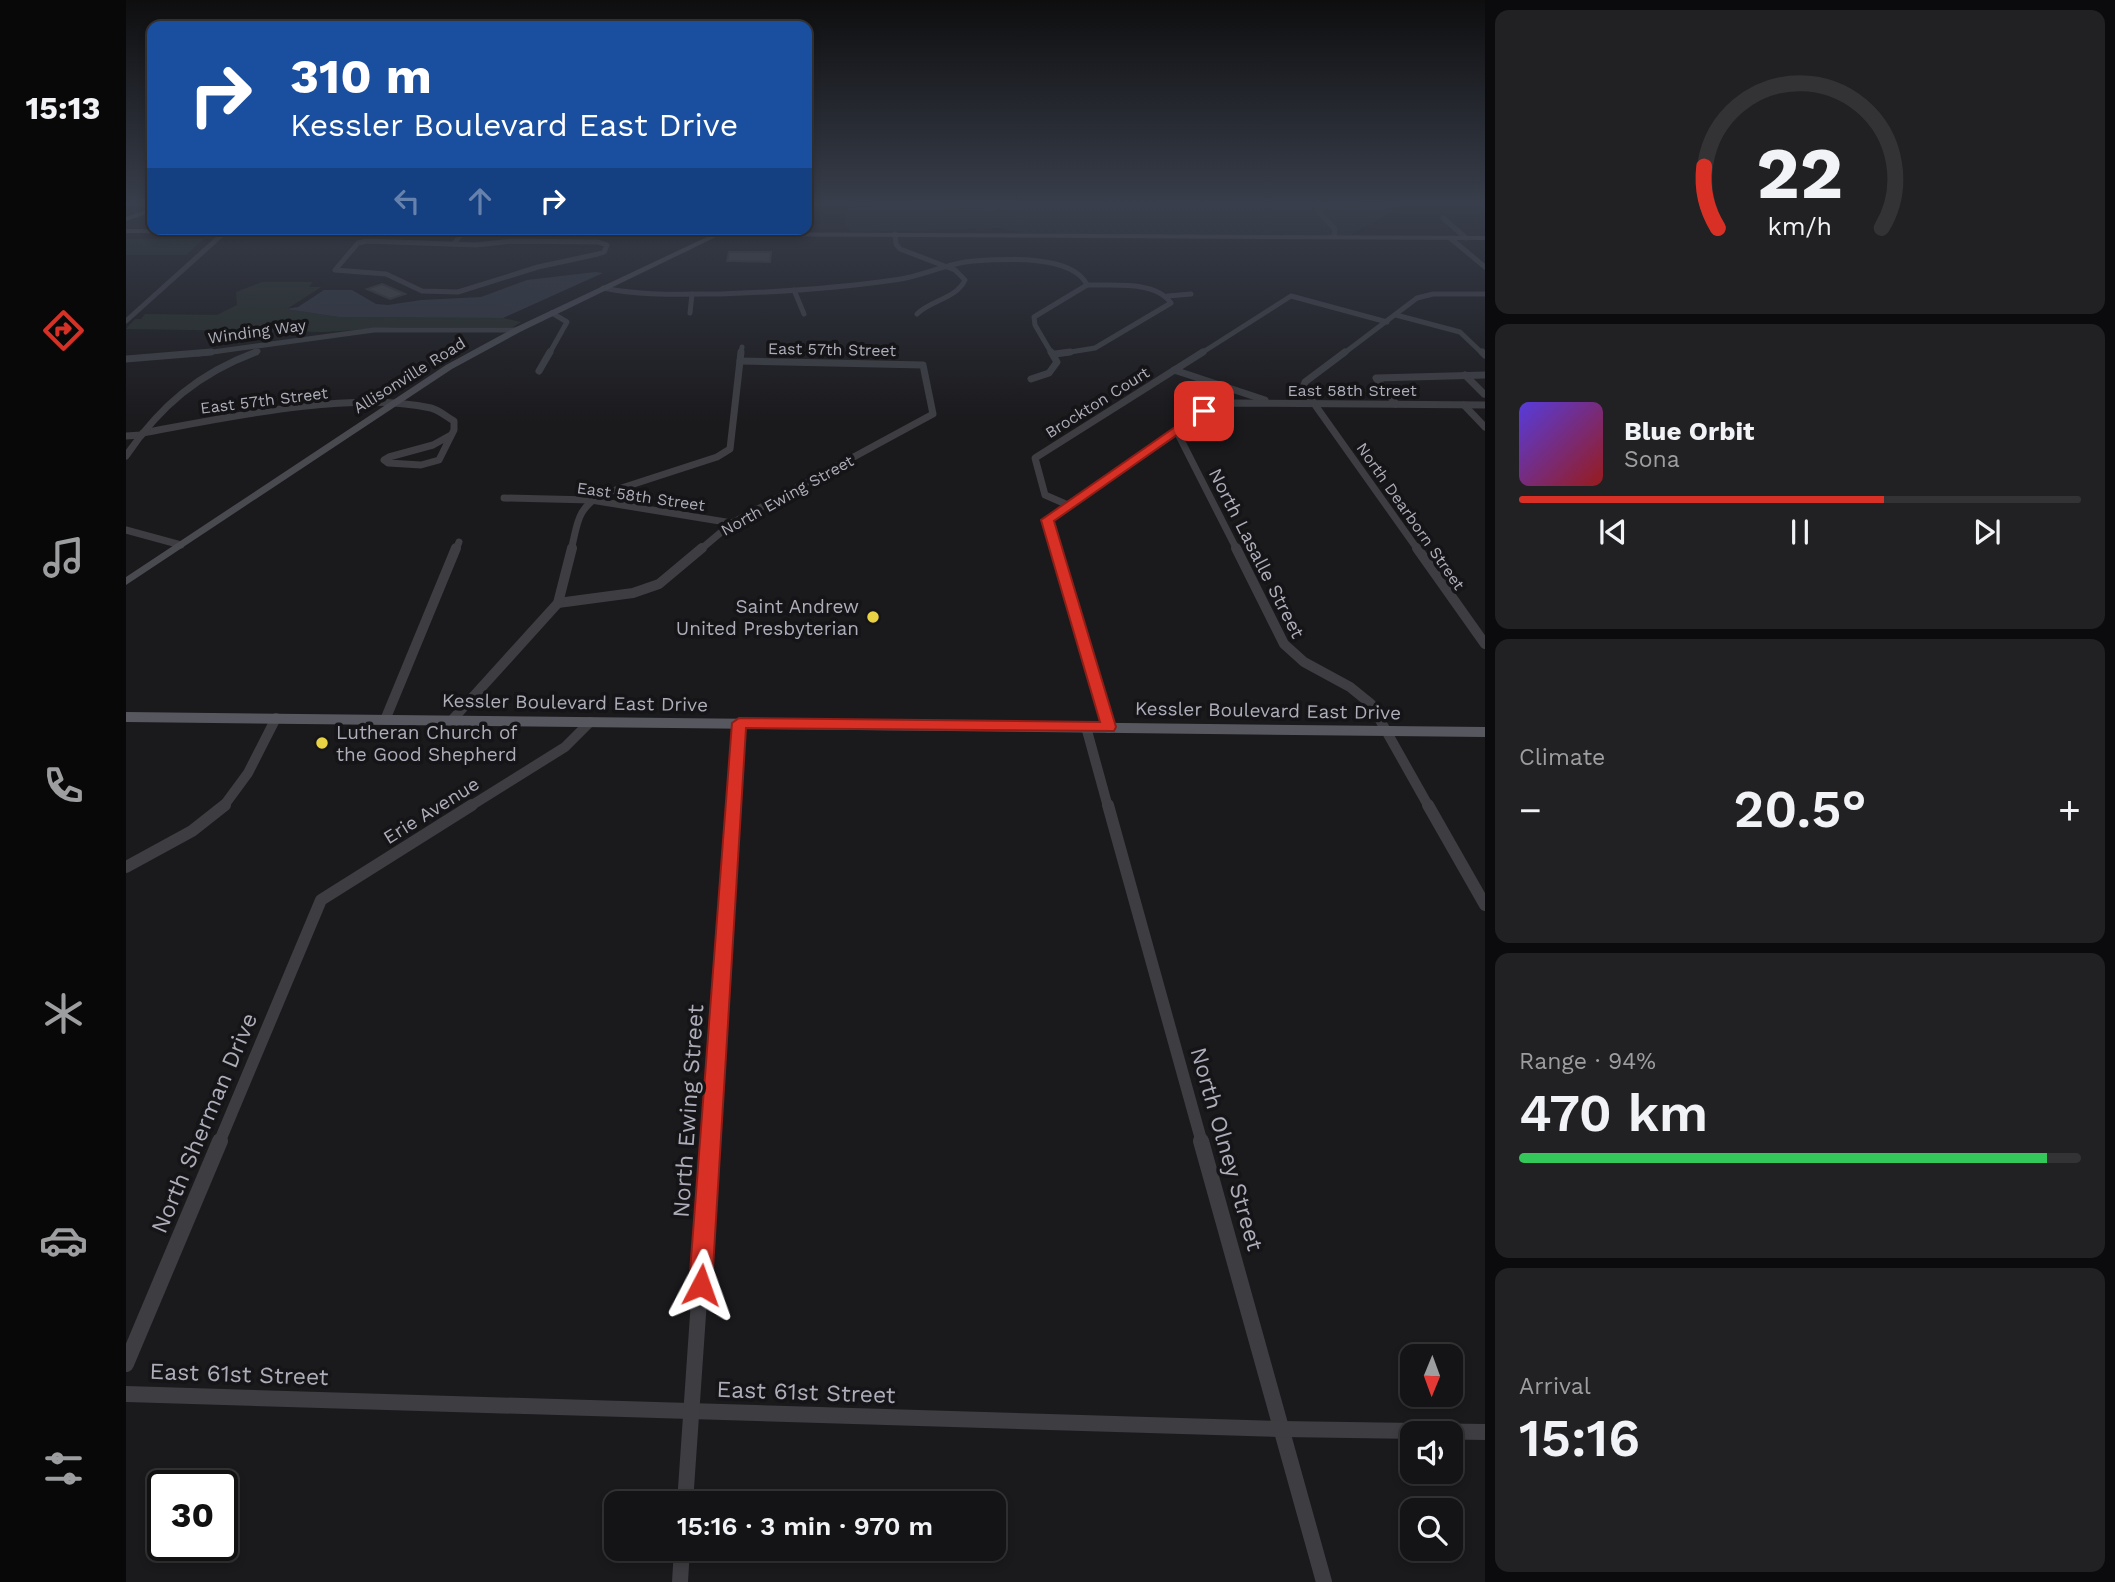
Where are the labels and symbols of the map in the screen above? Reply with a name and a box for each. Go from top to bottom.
street label: Winding Way [207,315,308,348]
street label: Allisonville Road [350,333,469,418]
street label: East 57th Street [768,339,897,360]
street label: Brockton Court [1042,363,1153,442]
pin [1174,381,1234,441]
street label: East 58th Street [1287,381,1417,400]
street label: East 57th Street [199,383,329,418]
street label: North Dearborn Street [1353,439,1469,594]
street label: North Ewing Street [718,451,857,540]
street label: North Lasalle Street [1204,464,1309,642]
street label: East 58th Street [576,478,707,515]
place label: Saint Andrew United Presbyterian [676,595,859,640]
marker: Saint Andrew United Presbyterian [865,609,881,625]
street label: Kessler Boulevard East Drive [442,689,708,716]
street label: Kessler Boulevard East Drive [1135,697,1401,724]
place label: Lutheran Church of the Good Shepherd [336,721,518,766]
marker: Lutheran Church of the Good Shepherd [314,735,330,751]
street label: Erie Avenue [379,772,484,849]
street label: North Ewing Street [668,1003,709,1219]
street label: North Sherman Drive [146,1009,263,1237]
street label: North Olney Street [1185,1044,1269,1254]
position arrow [664,1248,738,1322]
north arrow [1400,1344,1463,1407]
street label: East 61st Street [149,1358,329,1391]
street label: East 61st Street [716,1376,896,1409]
speed limit sign: 30 [147,1470,238,1561]

